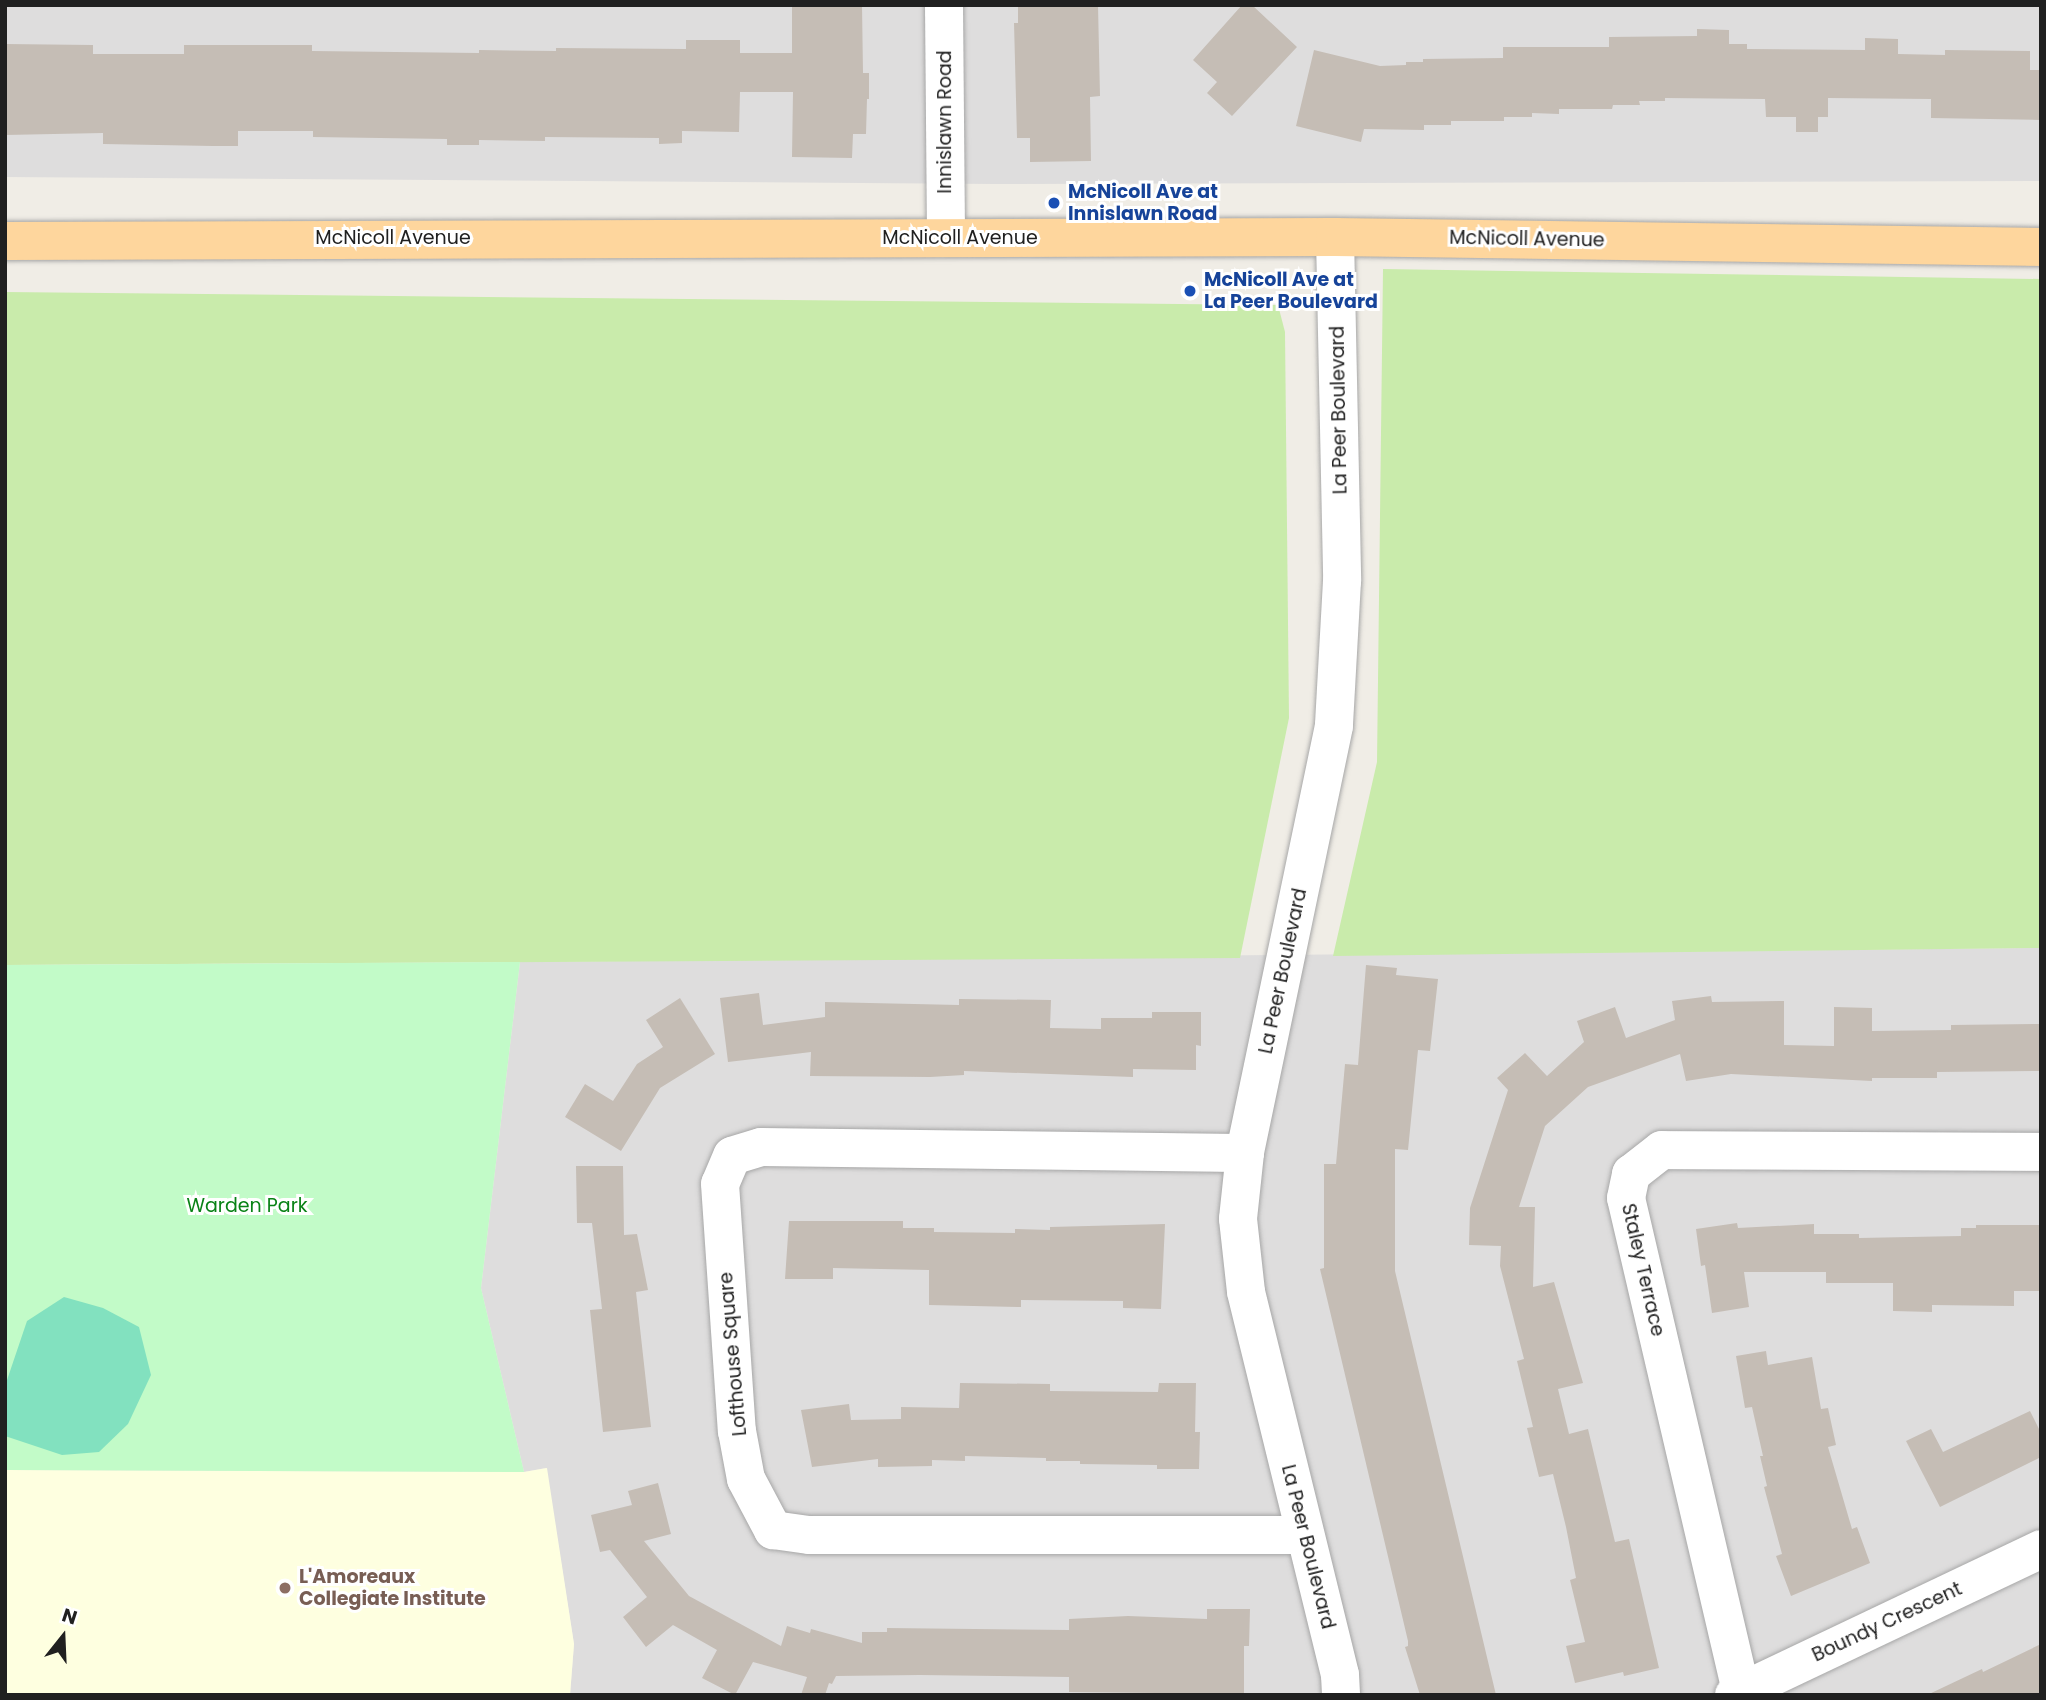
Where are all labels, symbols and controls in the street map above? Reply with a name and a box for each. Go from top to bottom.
street label: Innislawn Road [934,50,956,194]
place label: McNicoll Ave at Innislawn Road [1068,181,1218,225]
marker: McNicoll Ave at Innislawn Road [1046,195,1062,211]
street label: McNicoll Avenue [1449,226,1605,252]
street label: McNicoll Avenue [315,227,471,249]
street label: McNicoll Avenue [882,227,1038,249]
place label: McNicoll Ave at La Peer Boulevard [1204,269,1378,313]
marker: McNicoll Ave at La Peer Boulevard [1182,283,1198,299]
street label: La Peer Boulevard [1326,325,1352,495]
street label: La Peer Boulevard [1254,886,1312,1056]
park label: Warden Park [186,1195,308,1217]
street label: Staley Terrace [1617,1201,1669,1339]
street label: Lofthouse Square [714,1271,752,1437]
street label: La Peer Boulevard [1277,1462,1339,1632]
place label: L'Amoreaux Collegiate Institute [299,1566,486,1610]
street label: Boundy Crescent [1809,1577,1965,1667]
marker: L'Amoreaux Collegiate Institute [277,1580,293,1596]
north arrow [28,1602,98,1672]
text: N [59,1602,81,1632]

